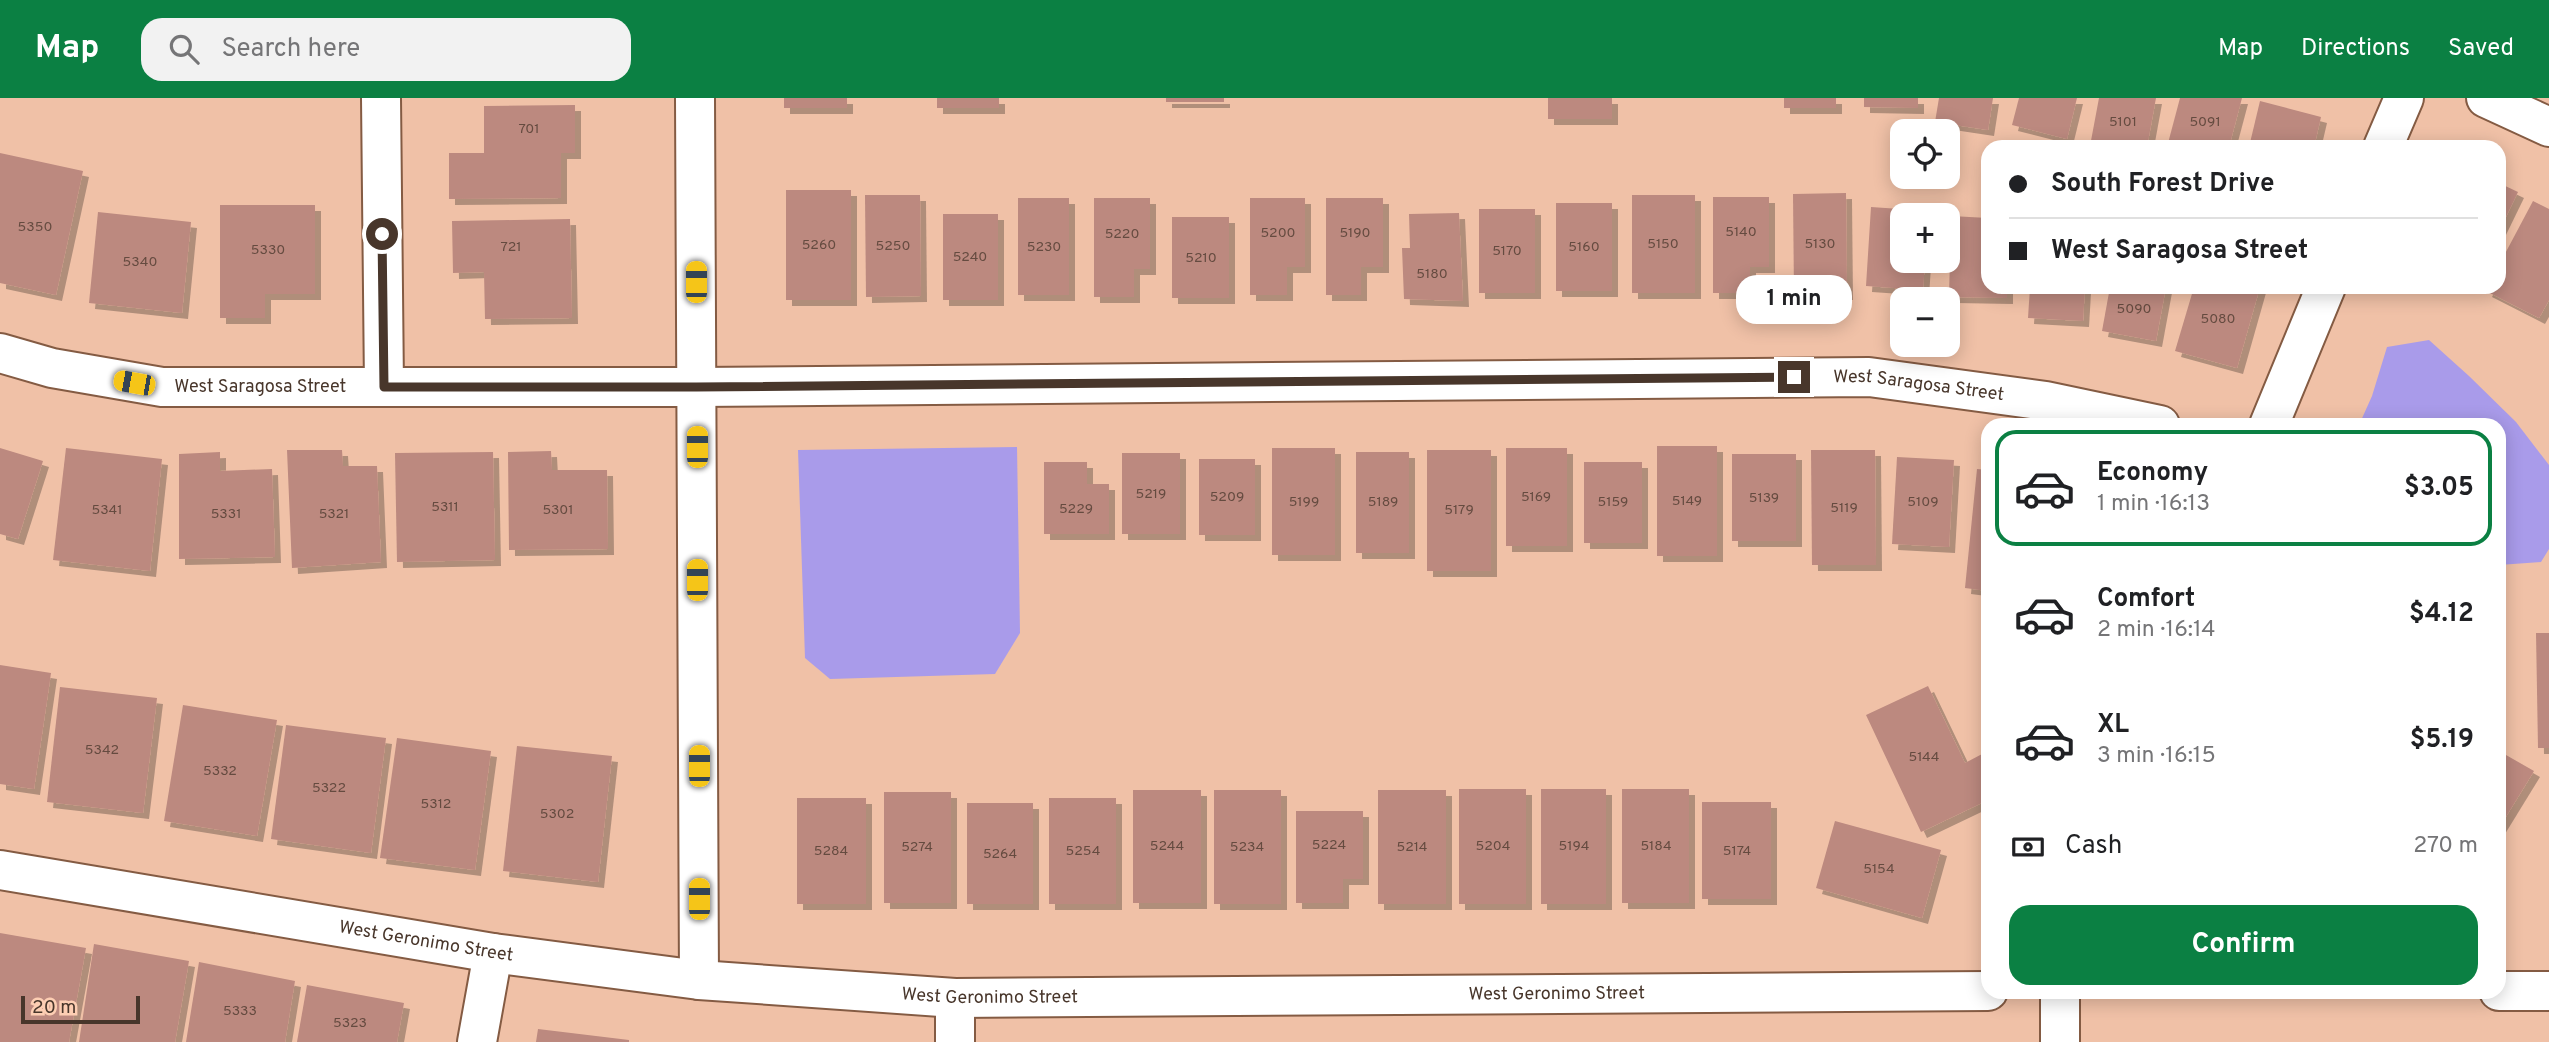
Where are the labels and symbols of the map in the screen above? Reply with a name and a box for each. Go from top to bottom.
house number: 5101 [2109,114,2137,131]
house number: 5091 [2189,114,2221,131]
house number: 701 [518,121,540,138]
route start [366,218,398,250]
house number: 5350 [18,219,52,236]
house number: 5140 [1725,224,1757,241]
house number: 5200 [1260,225,1296,242]
house number: 5190 [1339,225,1371,242]
house number: 5220 [1105,226,1139,243]
house number: 5150 [1647,236,1679,253]
house number: 5130 [1804,236,1836,253]
house number: 5260 [802,237,836,254]
house number: 5250 [876,238,910,255]
house number: 721 [501,239,521,256]
house number: 5230 [1027,239,1061,256]
house number: 5160 [1568,239,1600,256]
house number: 5330 [251,242,285,259]
house number: 5170 [1492,243,1522,260]
house number: 5240 [953,249,987,266]
house number: 5210 [1185,250,1217,267]
house number: 5340 [123,254,157,271]
car [686,261,707,303]
house number: 5180 [1416,266,1448,283]
callout: 1 min [1736,275,1852,324]
house number: 5090 [2117,301,2151,318]
house number: 5080 [2200,311,2236,328]
route end [1778,361,1810,393]
street label: West Saragosa Street [1833,365,2006,407]
car [112,369,157,397]
street label: West Saragosa Street [174,376,346,399]
car [687,426,708,468]
house number: 5219 [1136,486,1166,503]
house number: 5209 [1210,489,1244,506]
house number: 5169 [1521,489,1551,506]
house number: 5139 [1749,490,1779,507]
house number: 5149 [1672,493,1702,510]
house number: 5199 [1289,494,1319,511]
house number: 5189 [1368,494,1398,511]
house number: 5159 [1598,494,1628,511]
house number: 5109 [1907,494,1939,511]
house number: 5311 [431,499,459,516]
house number: 5119 [1830,500,1858,517]
house number: 5229 [1059,501,1093,518]
house number: 5341 [91,502,123,519]
house number: 5301 [542,502,574,519]
house number: 5179 [1444,502,1474,519]
house number: 5331 [211,506,241,523]
house number: 5321 [319,506,349,523]
car [687,559,708,601]
house number: 5342 [85,742,119,759]
car [689,745,710,787]
house number: 5144 [1908,749,1940,766]
house number: 5332 [203,763,237,780]
house number: 5322 [312,780,346,797]
house number: 5312 [421,796,451,813]
house number: 5302 [540,806,574,823]
house number: 5224 [1312,837,1346,854]
house number: 5244 [1150,838,1184,855]
house number: 5204 [1476,838,1510,855]
house number: 5194 [1559,838,1589,855]
house number: 5184 [1640,838,1672,855]
house number: 5274 [901,839,933,856]
house number: 5234 [1230,839,1264,856]
house number: 5214 [1397,839,1427,856]
house number: 5284 [814,843,848,860]
house number: 5254 [1066,843,1100,860]
house number: 5174 [1723,843,1751,860]
house number: 5264 [983,846,1017,863]
house number: 5154 [1863,861,1895,878]
car [689,878,710,920]
street label: West Geronimo Street [337,916,515,967]
street label: West Geronimo Street [1468,982,1645,1006]
street label: West Geronimo Street [901,983,1078,1010]
scale bar [21,993,140,1025]
house number: 5333 [223,1003,257,1020]
house number: 5323 [333,1015,367,1032]

